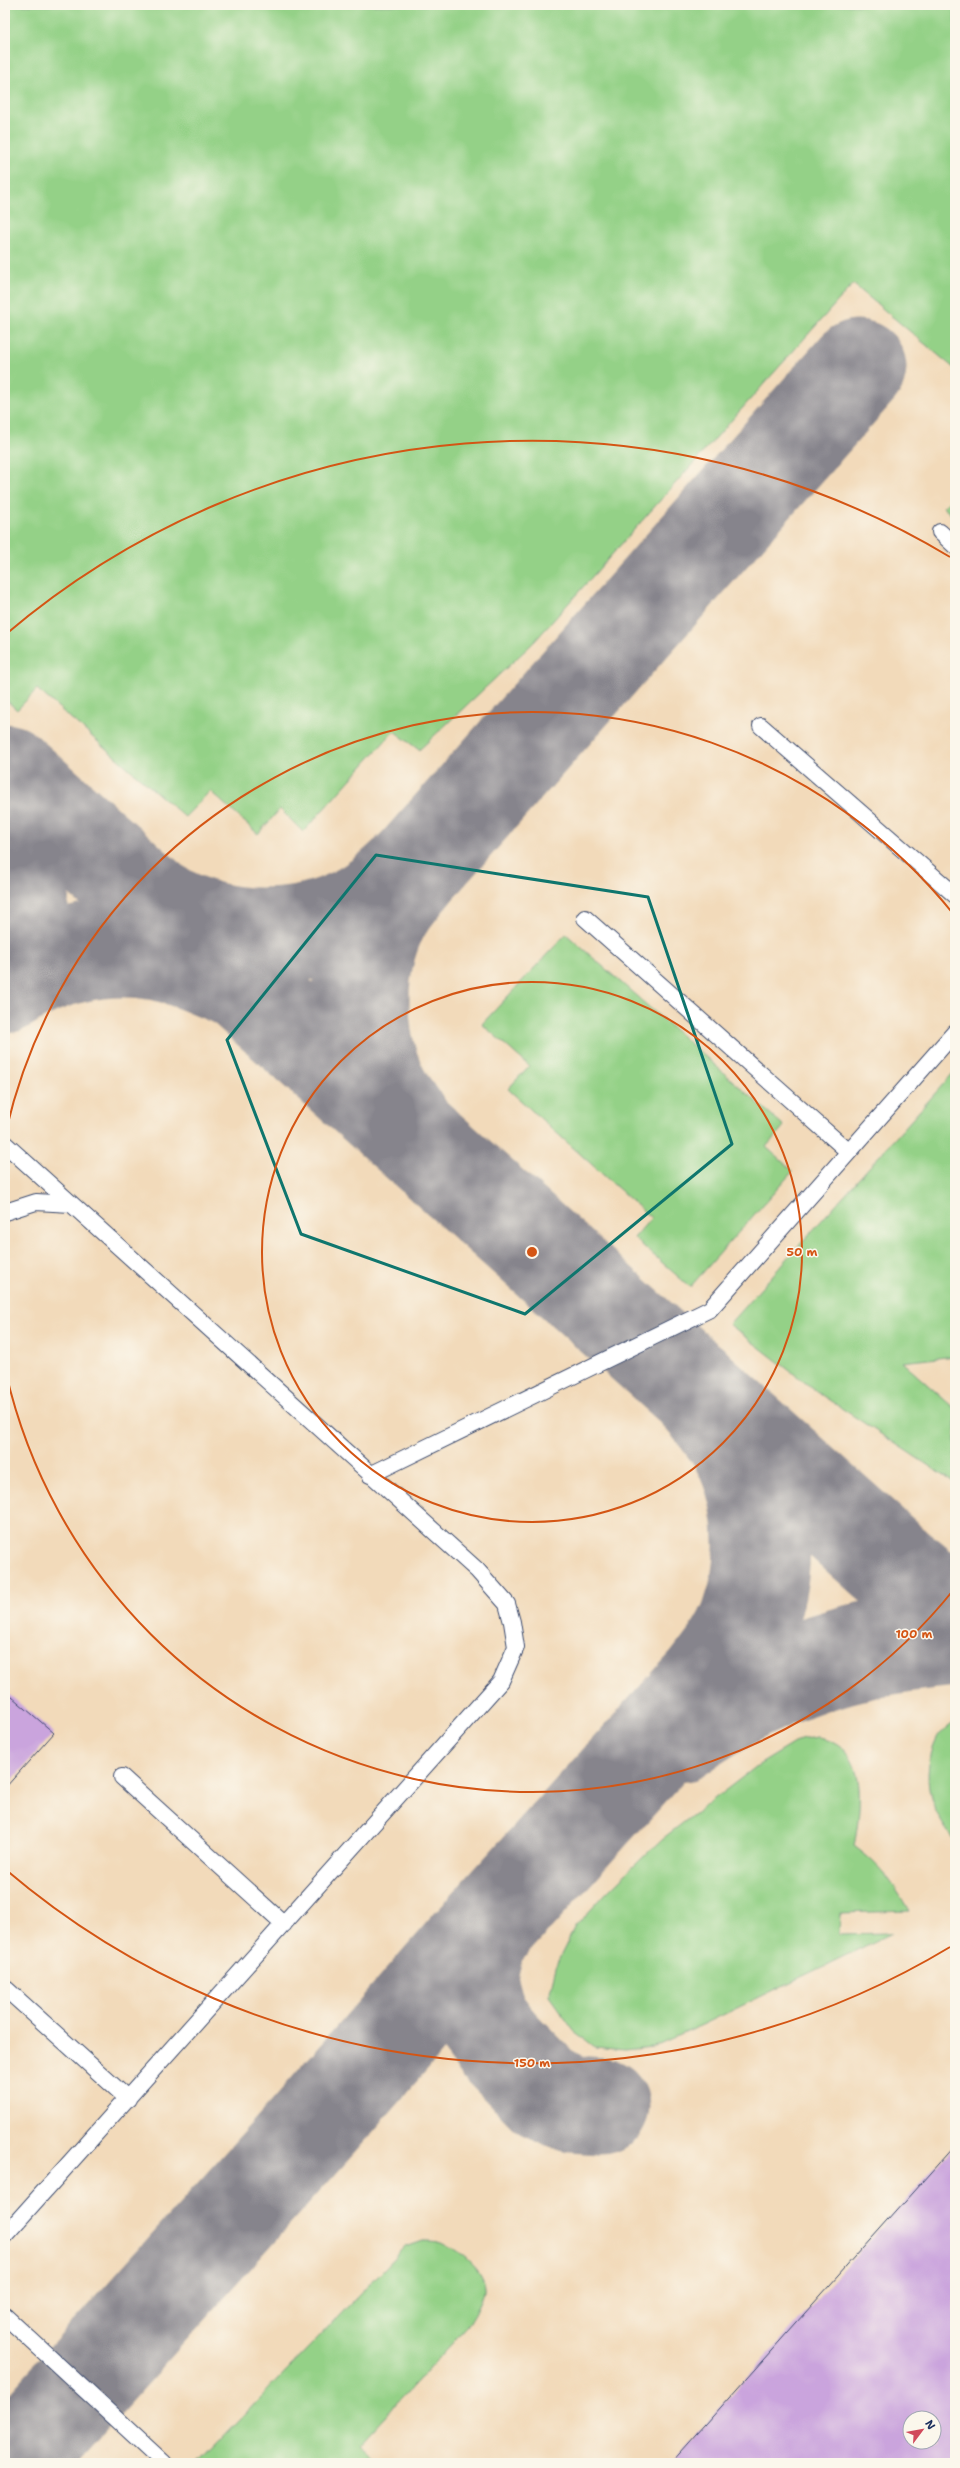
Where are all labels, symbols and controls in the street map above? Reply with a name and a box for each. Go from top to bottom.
text: 50 m [787,1244,818,1260]
centre of rings [525,1245,539,1259]
text: 100 m [896,1626,933,1642]
text: 150 m [514,2055,550,2071]
north arrow [902,2410,942,2450]
text: N [921,2417,939,2433]

